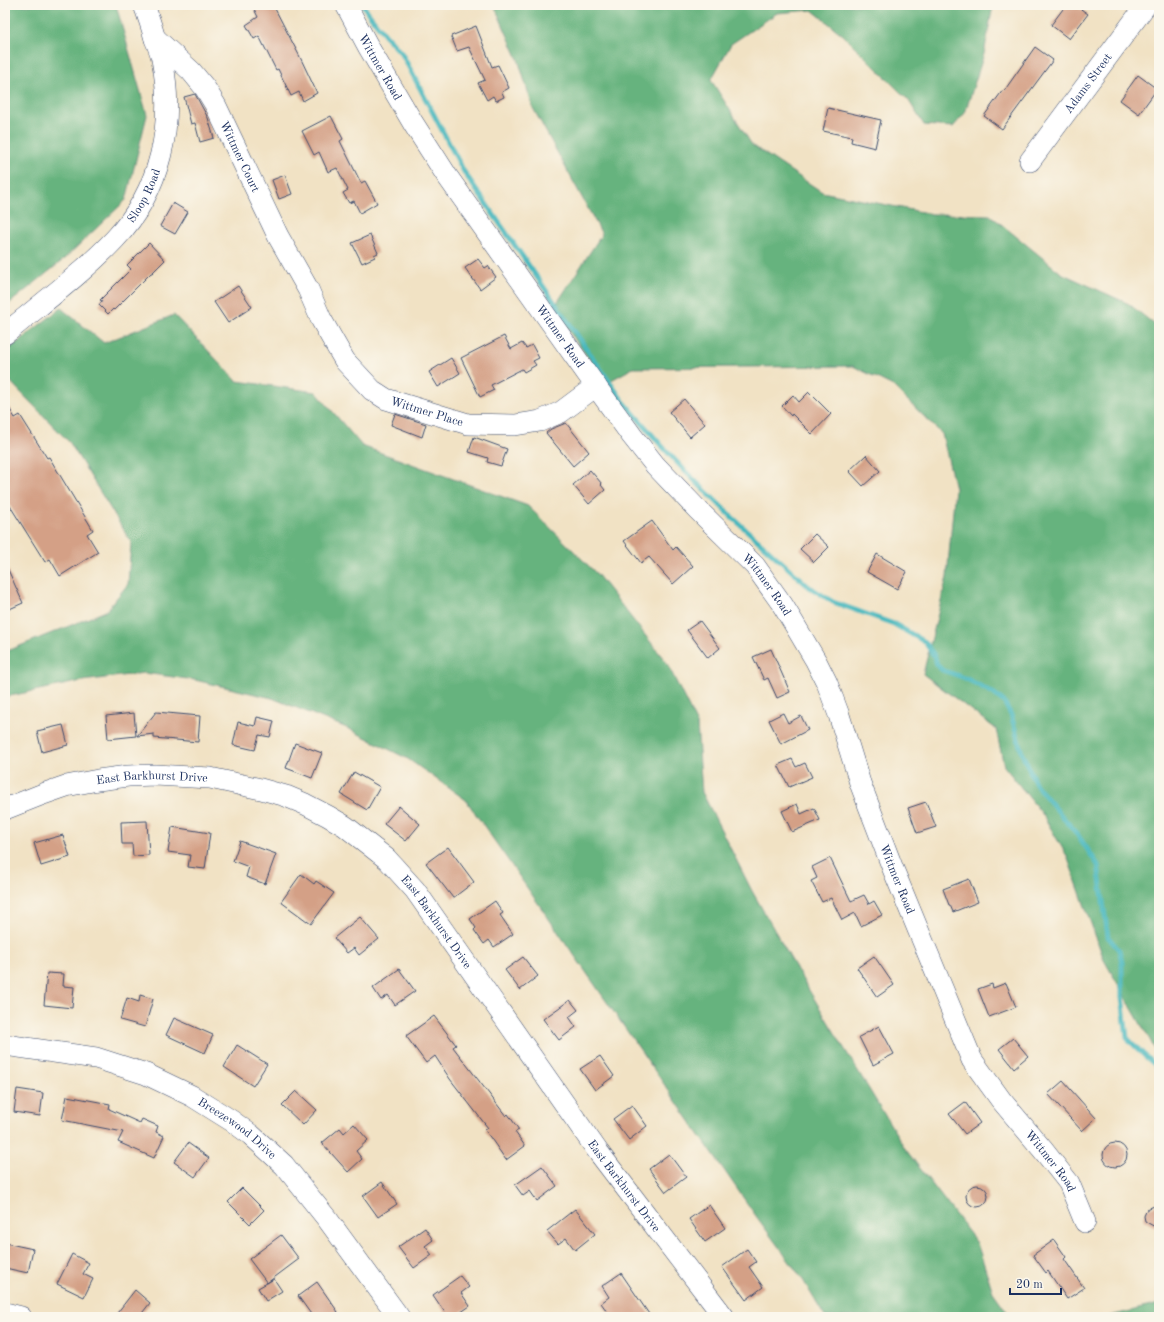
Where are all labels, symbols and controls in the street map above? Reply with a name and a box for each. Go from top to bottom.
street label: Wittmer Road [356,33,403,103]
street label: Adams Street [1063,52,1115,116]
street label: Wittmer Court [217,120,261,194]
street label: Sloop Road [126,167,163,225]
street label: Wittmer Road [533,303,586,370]
street label: Wittmer Place [389,396,465,429]
street label: Wittmer Road [739,552,793,618]
street label: East Barkhurst Drive [96,770,209,787]
street label: Wittmer Road [877,843,916,916]
street label: East Barkhurst Drive [398,874,473,972]
street label: Breezewood Drive [195,1096,278,1162]
street label: Wittmer Road [1023,1129,1077,1194]
street label: East Barkhurst Drive [585,1138,662,1235]
scale bar [1010,1270,1061,1296]
text: 20 m [1016,1279,1043,1291]

